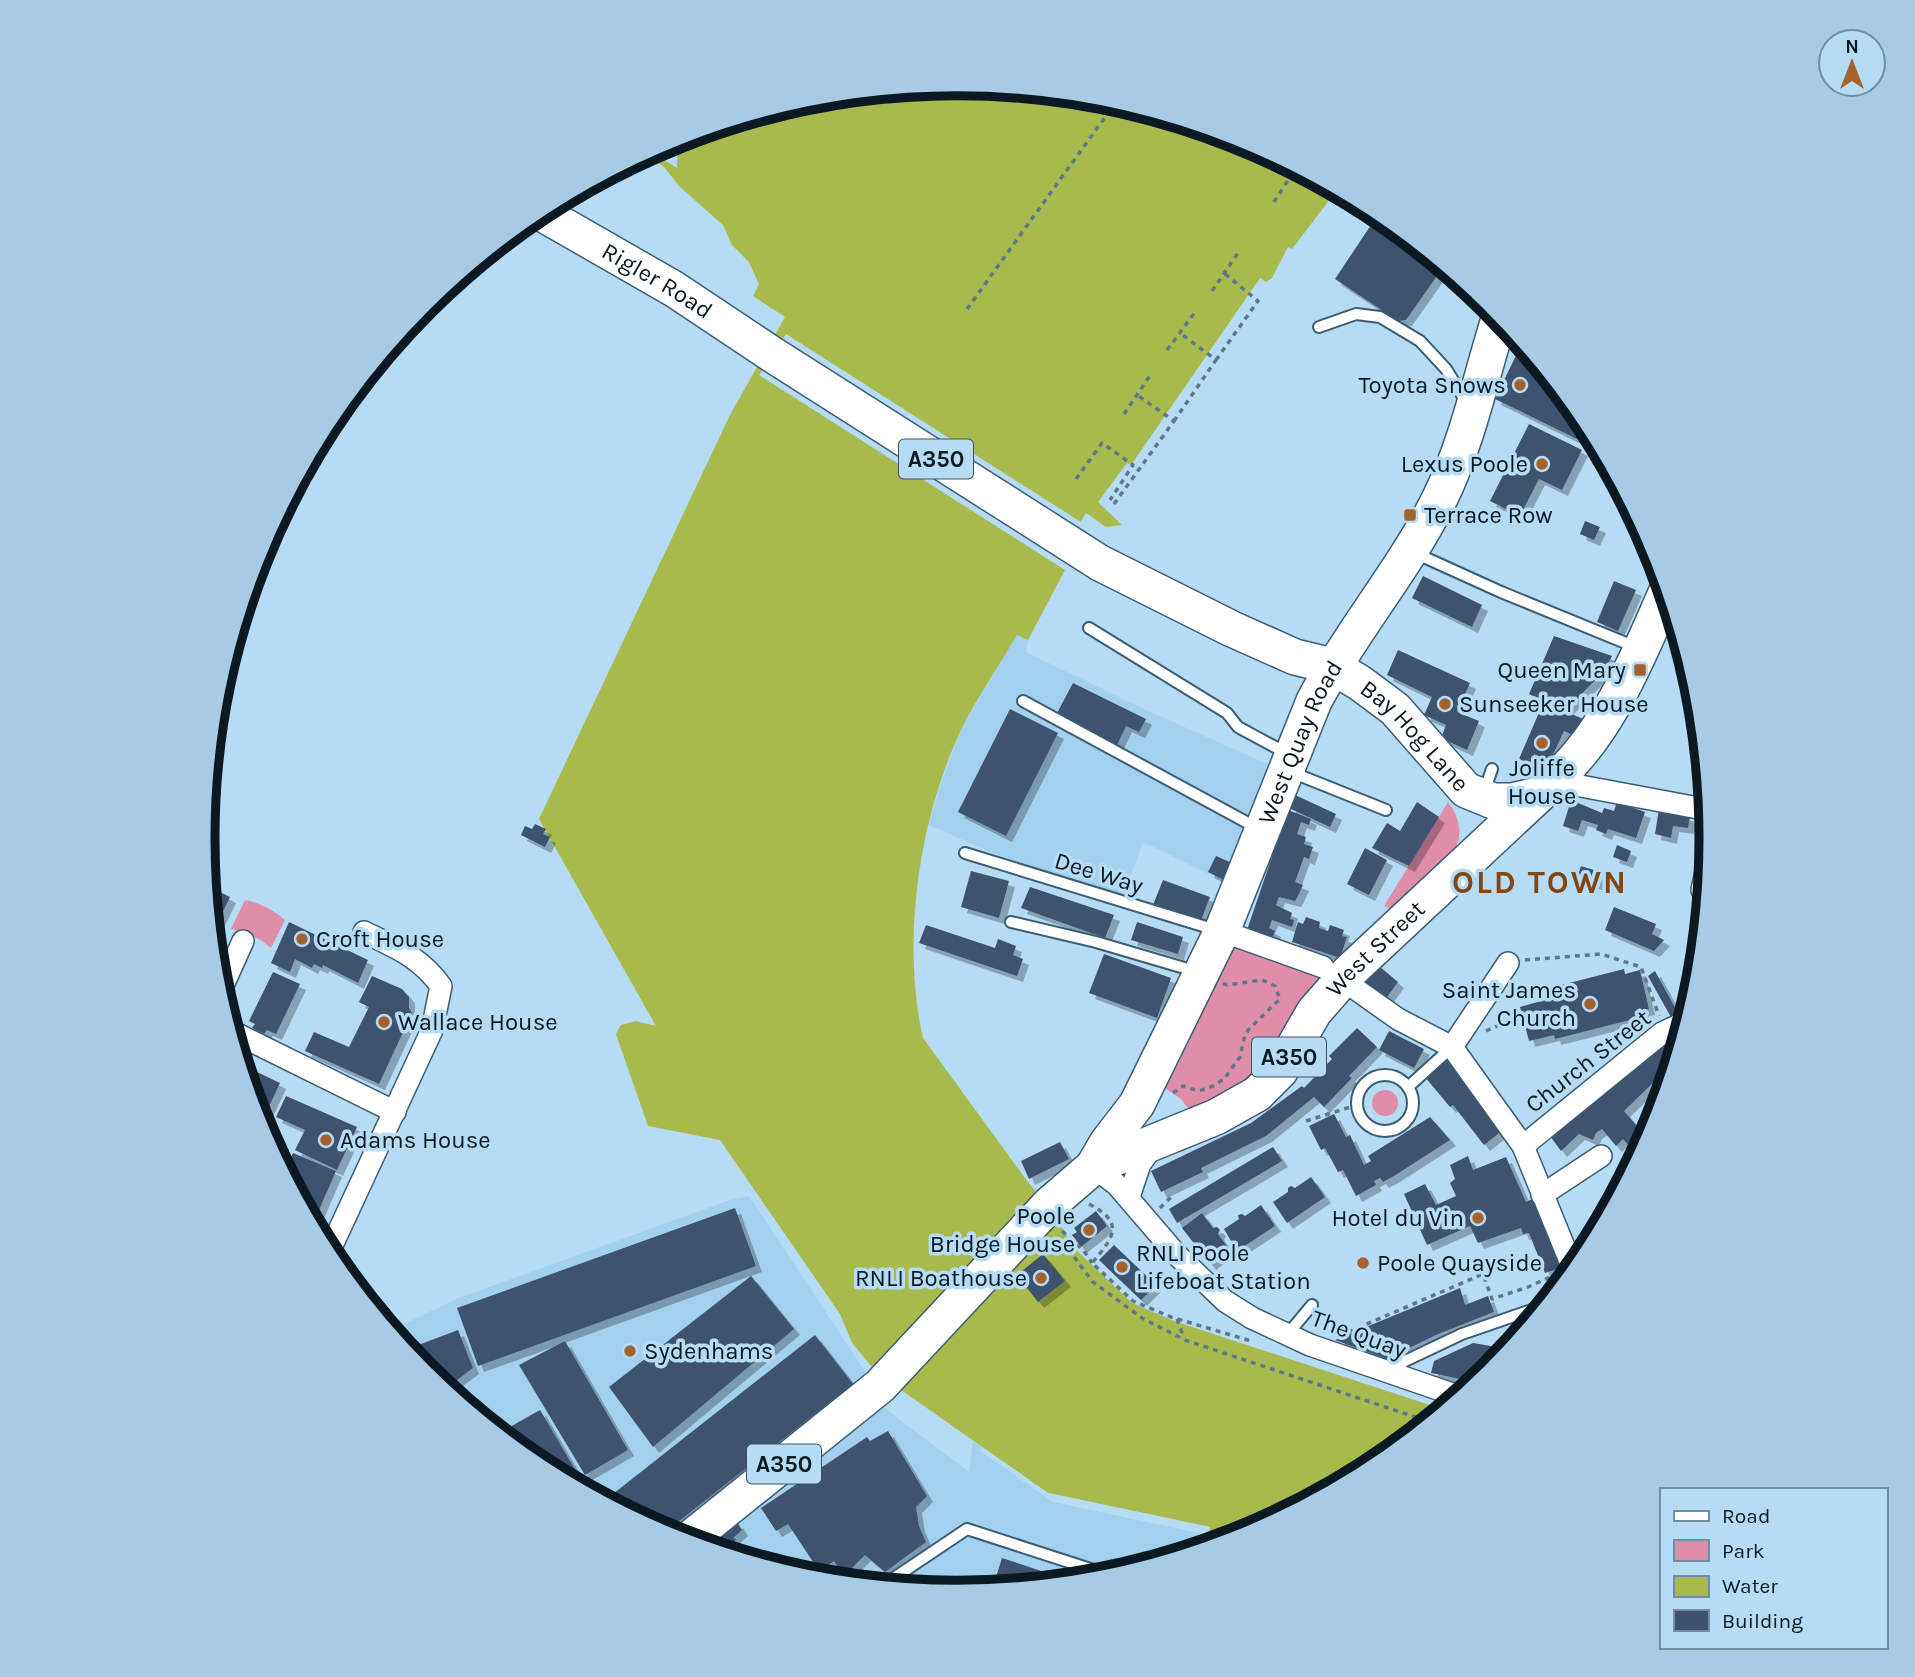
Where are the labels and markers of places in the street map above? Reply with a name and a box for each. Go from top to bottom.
place label: Toyota Snows [1358,371,1506,399]
marker: Toyota Snows [1512,377,1528,393]
place label: Lexus Poole [1401,450,1528,478]
marker: Lexus Poole [1534,456,1550,472]
place label: Terrace Row [1424,501,1553,529]
marker: Terrace Row [1402,507,1418,523]
place label: Queen Mary [1498,656,1626,684]
marker: Queen Mary [1632,662,1648,678]
place label: Sunseeker House [1459,690,1649,718]
marker: Sunseeker House [1437,696,1453,712]
marker: Joliffe House [1534,735,1550,751]
place label: Joliffe House [1508,754,1576,810]
place label: Croft House [316,925,444,953]
marker: Croft House [294,931,310,947]
place label: Saint James Church [1442,976,1576,1032]
marker: Saint James Church [1582,996,1598,1012]
place label: Wallace House [398,1008,558,1036]
marker: Wallace House [376,1014,392,1030]
place label: Adams House [340,1126,491,1154]
marker: Adams House [318,1132,334,1148]
place label: Poole Bridge House [930,1202,1075,1258]
place label: Hotel du Vin [1331,1204,1464,1232]
marker: Hotel du Vin [1470,1210,1486,1226]
marker: Poole Bridge House [1081,1222,1097,1238]
place label: RNLI Poole Lifeboat Station [1136,1239,1311,1295]
place label: Poole Quayside [1377,1249,1542,1277]
marker: Poole Quayside [1355,1255,1371,1271]
marker: RNLI Poole Lifeboat Station [1114,1259,1130,1275]
place label: RNLI Boathouse [855,1264,1027,1292]
marker: RNLI Boathouse [1033,1270,1049,1286]
place label: Sydenhams [644,1337,773,1365]
marker: Sydenhams [622,1343,638,1359]

